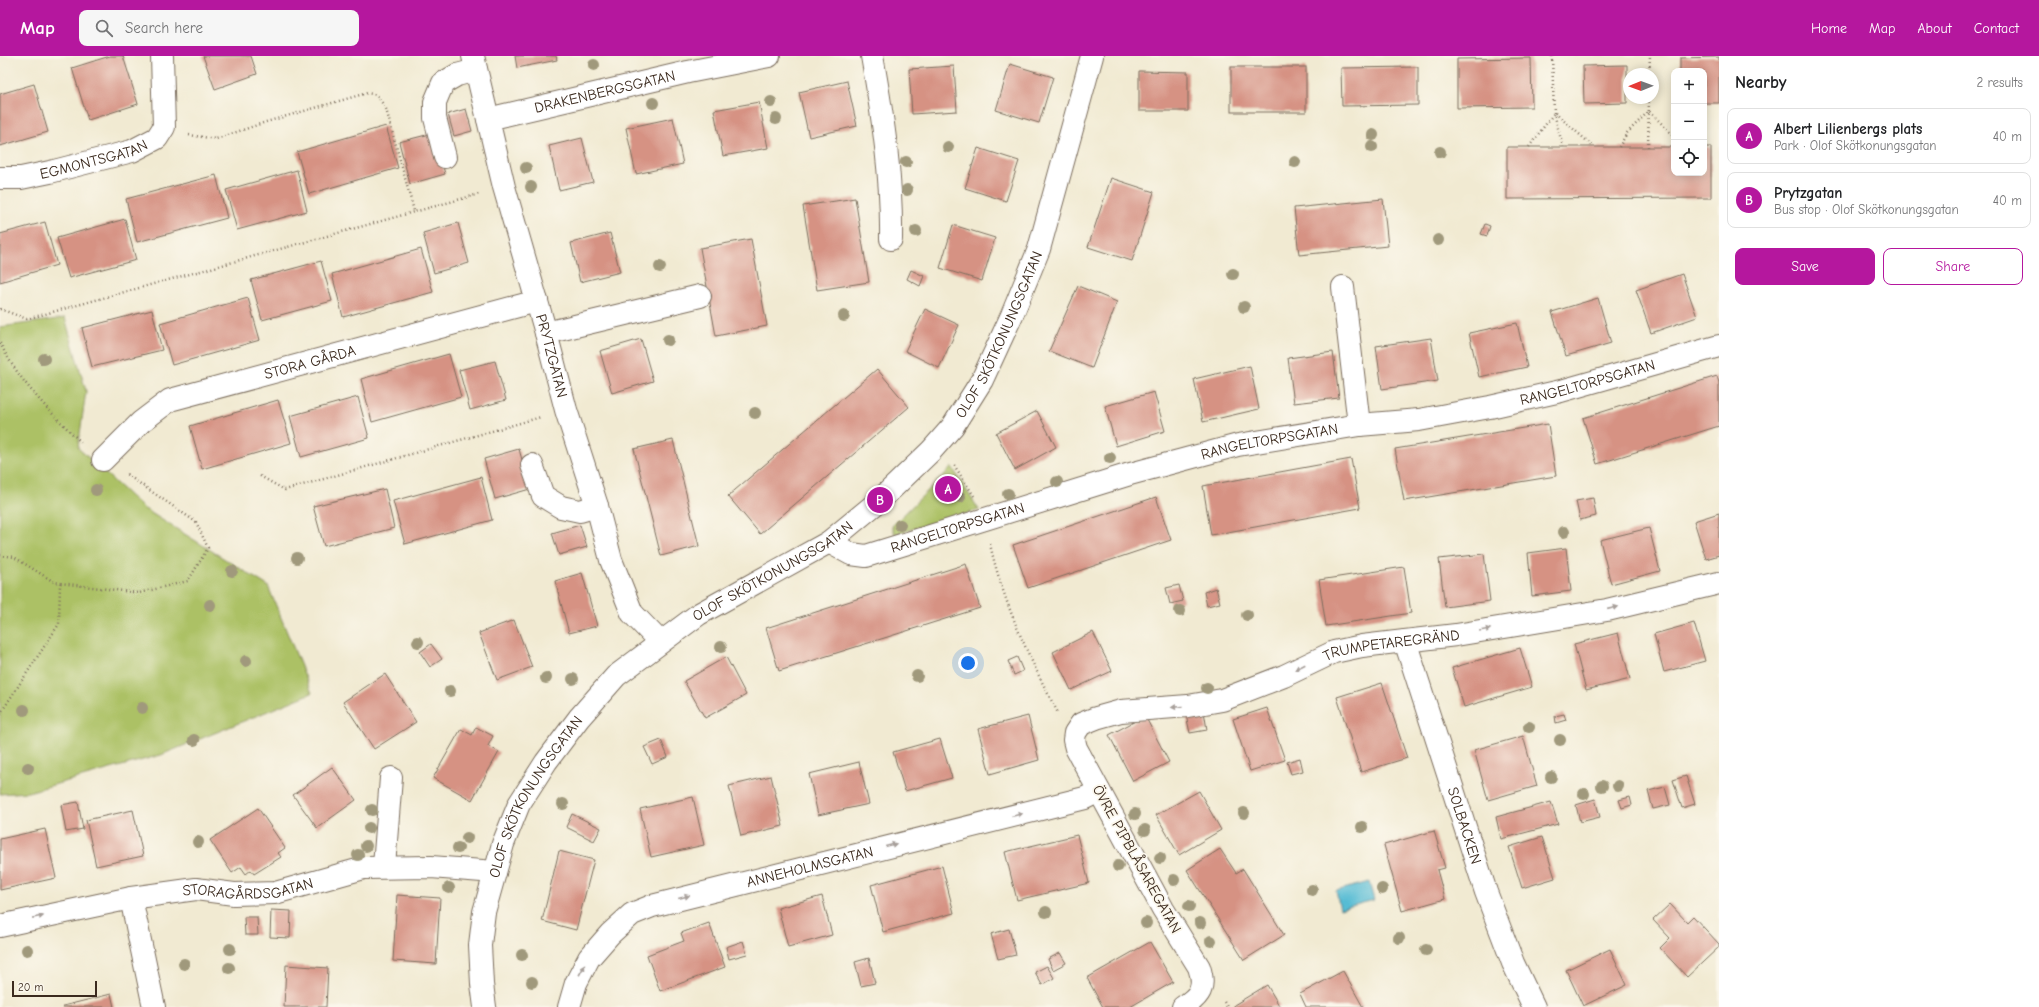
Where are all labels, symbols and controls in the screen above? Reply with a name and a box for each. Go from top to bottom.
search box [79,10,359,46]
text: Map [20,17,55,39]
icon: search [93,17,115,39]
text: Search here [125,19,203,37]
text: Home [1811,20,1847,37]
text: Map [1869,20,1895,37]
text: About [1917,20,1952,37]
text: Contact [1974,20,2019,37]
street label: DRAKENBERGSGATAN [533,66,677,117]
north arrow [1623,68,1659,104]
map controls [1671,68,1707,176]
button: + [1671,68,1707,104]
text: Nearby [1735,73,1786,92]
text: 2 results [1976,75,2023,90]
button: − [1671,104,1707,140]
text: Albert Lilienbergs plats [1774,120,1922,138]
text: A [1745,129,1753,144]
text: 40 m [1993,129,2022,144]
street label: EGMONTSGATAN [38,135,151,183]
text: Park · Olof Skötkonungsgatan [1774,138,1937,153]
button: locate [1671,140,1707,176]
text: Prytzgatan [1774,184,1842,202]
text: B [1745,193,1753,208]
text: 40 m [1993,193,2022,208]
text: Bus stop · Olof Skötkonungsgatan [1774,202,1959,217]
button: Save [1735,248,1875,285]
button: Share [1883,248,2023,285]
street label: OLOF SKÖTKONUNGSGATAN [951,249,1046,421]
street label: PRYTZGATAN [532,312,571,400]
street label: STORA GÅRDA [262,341,358,383]
street label: RANGELTORPSGATAN [1518,356,1657,409]
street label: RANGELTORPSGATAN [1199,420,1339,464]
pin: A [935,474,961,504]
pin: B [867,485,893,515]
street label: RANGELTORPSGATAN [888,498,1027,557]
street label: OLOF SKÖTKONUNGSGATAN [689,517,856,625]
one-way arrow [1607,605,1619,611]
street label: TRUMPETAREGRÄND [1320,626,1460,665]
one-way arrow [1479,627,1491,633]
your location [958,653,978,673]
one-way arrow [1294,664,1306,670]
one-way arrow [1171,704,1183,711]
street label: OLOF SKÖTKONUNGSGATAN [485,712,586,880]
street label: ÖVRE PIPBLÅSAREGATAN [1089,781,1186,936]
street label: SOLBACKEN [1444,785,1485,866]
one-way arrow [1011,811,1024,817]
street label: ANNEHOLMSGATAN [745,842,875,891]
one-way arrow [885,842,897,848]
street label: STORAGÅRDSGATAN [181,874,315,903]
one-way arrow [677,894,690,900]
one-way arrow [32,914,44,920]
one-way arrow [579,965,586,976]
scale bar [12,979,97,998]
text: 20 m [18,981,43,994]

